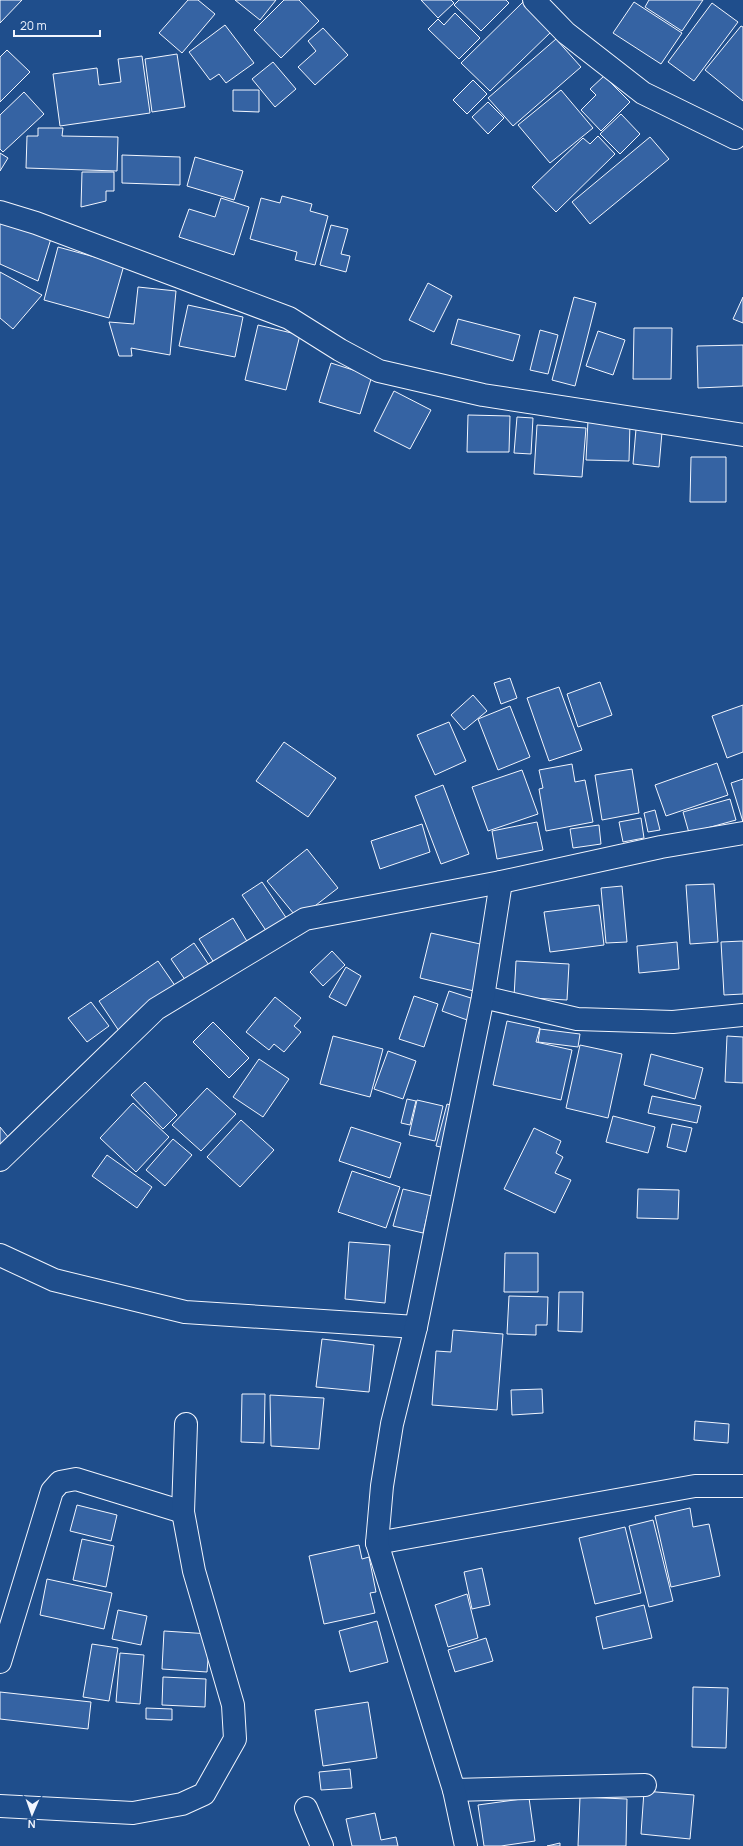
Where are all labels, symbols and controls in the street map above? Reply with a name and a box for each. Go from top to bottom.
scale bar [14,12,100,38]
text: 20 m [20,17,47,34]
north arrow [12,1794,52,1834]
text: N [27,1817,36,1832]

